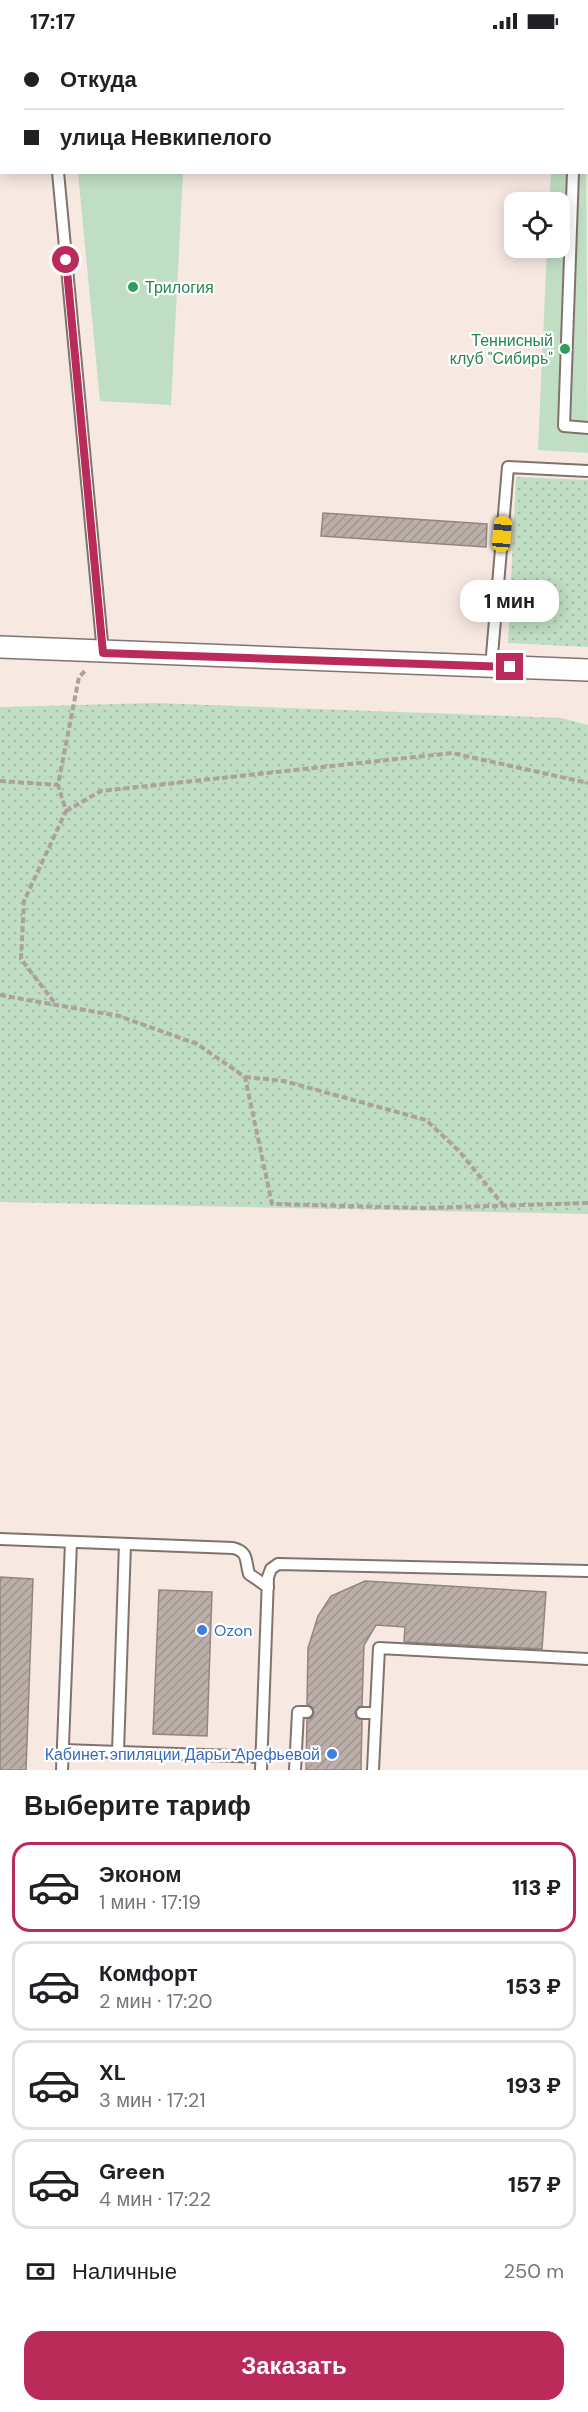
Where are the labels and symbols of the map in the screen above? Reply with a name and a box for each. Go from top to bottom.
route start [52,246,79,273]
place label: Трилогия [145,277,214,298]
marker: Трилогия [126,280,140,294]
place label: Теннисный клуб "Сибирь" [450,330,553,369]
marker: Теннисный клуб "Сибирь" [558,342,572,356]
car [491,515,513,553]
callout: 1 мин [460,580,560,622]
route end [496,653,523,680]
place label: Ozon [214,1620,252,1641]
marker: Ozon [195,1623,209,1637]
place label: Кабинет эпиляции Дарьи Арефьевой [45,1744,320,1765]
marker: Кабинет эпиляции Дарьи Арефьевой [325,1747,339,1761]

